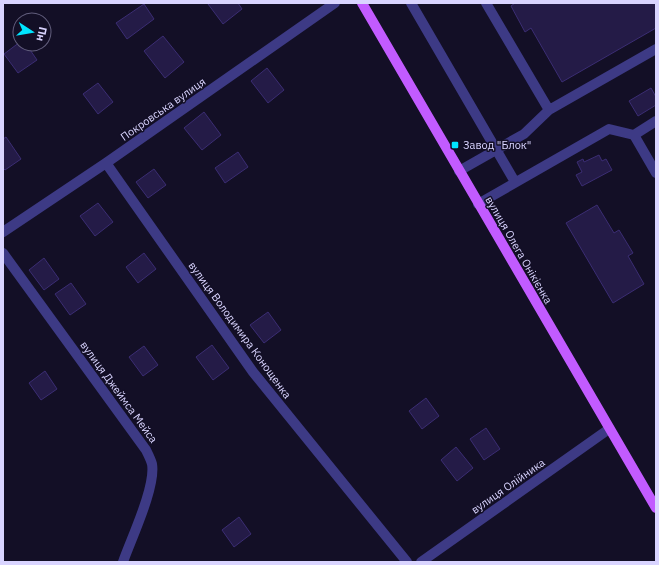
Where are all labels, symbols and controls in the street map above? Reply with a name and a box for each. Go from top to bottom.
north arrow [12,12,52,52]
text: Пн [33,26,50,43]
street label: Покровська вулиця [118,74,208,144]
place label: Завод "Блок" [463,138,531,152]
marker: Завод "Блок" [450,140,460,150]
street label: вулиця Олега Онікієнка [482,194,556,306]
street label: вулиця Володимира Конощенка [186,259,295,401]
street label: вулиця Джеймса Мейса [77,338,161,446]
street label: вулиця Олійника [468,455,548,517]

